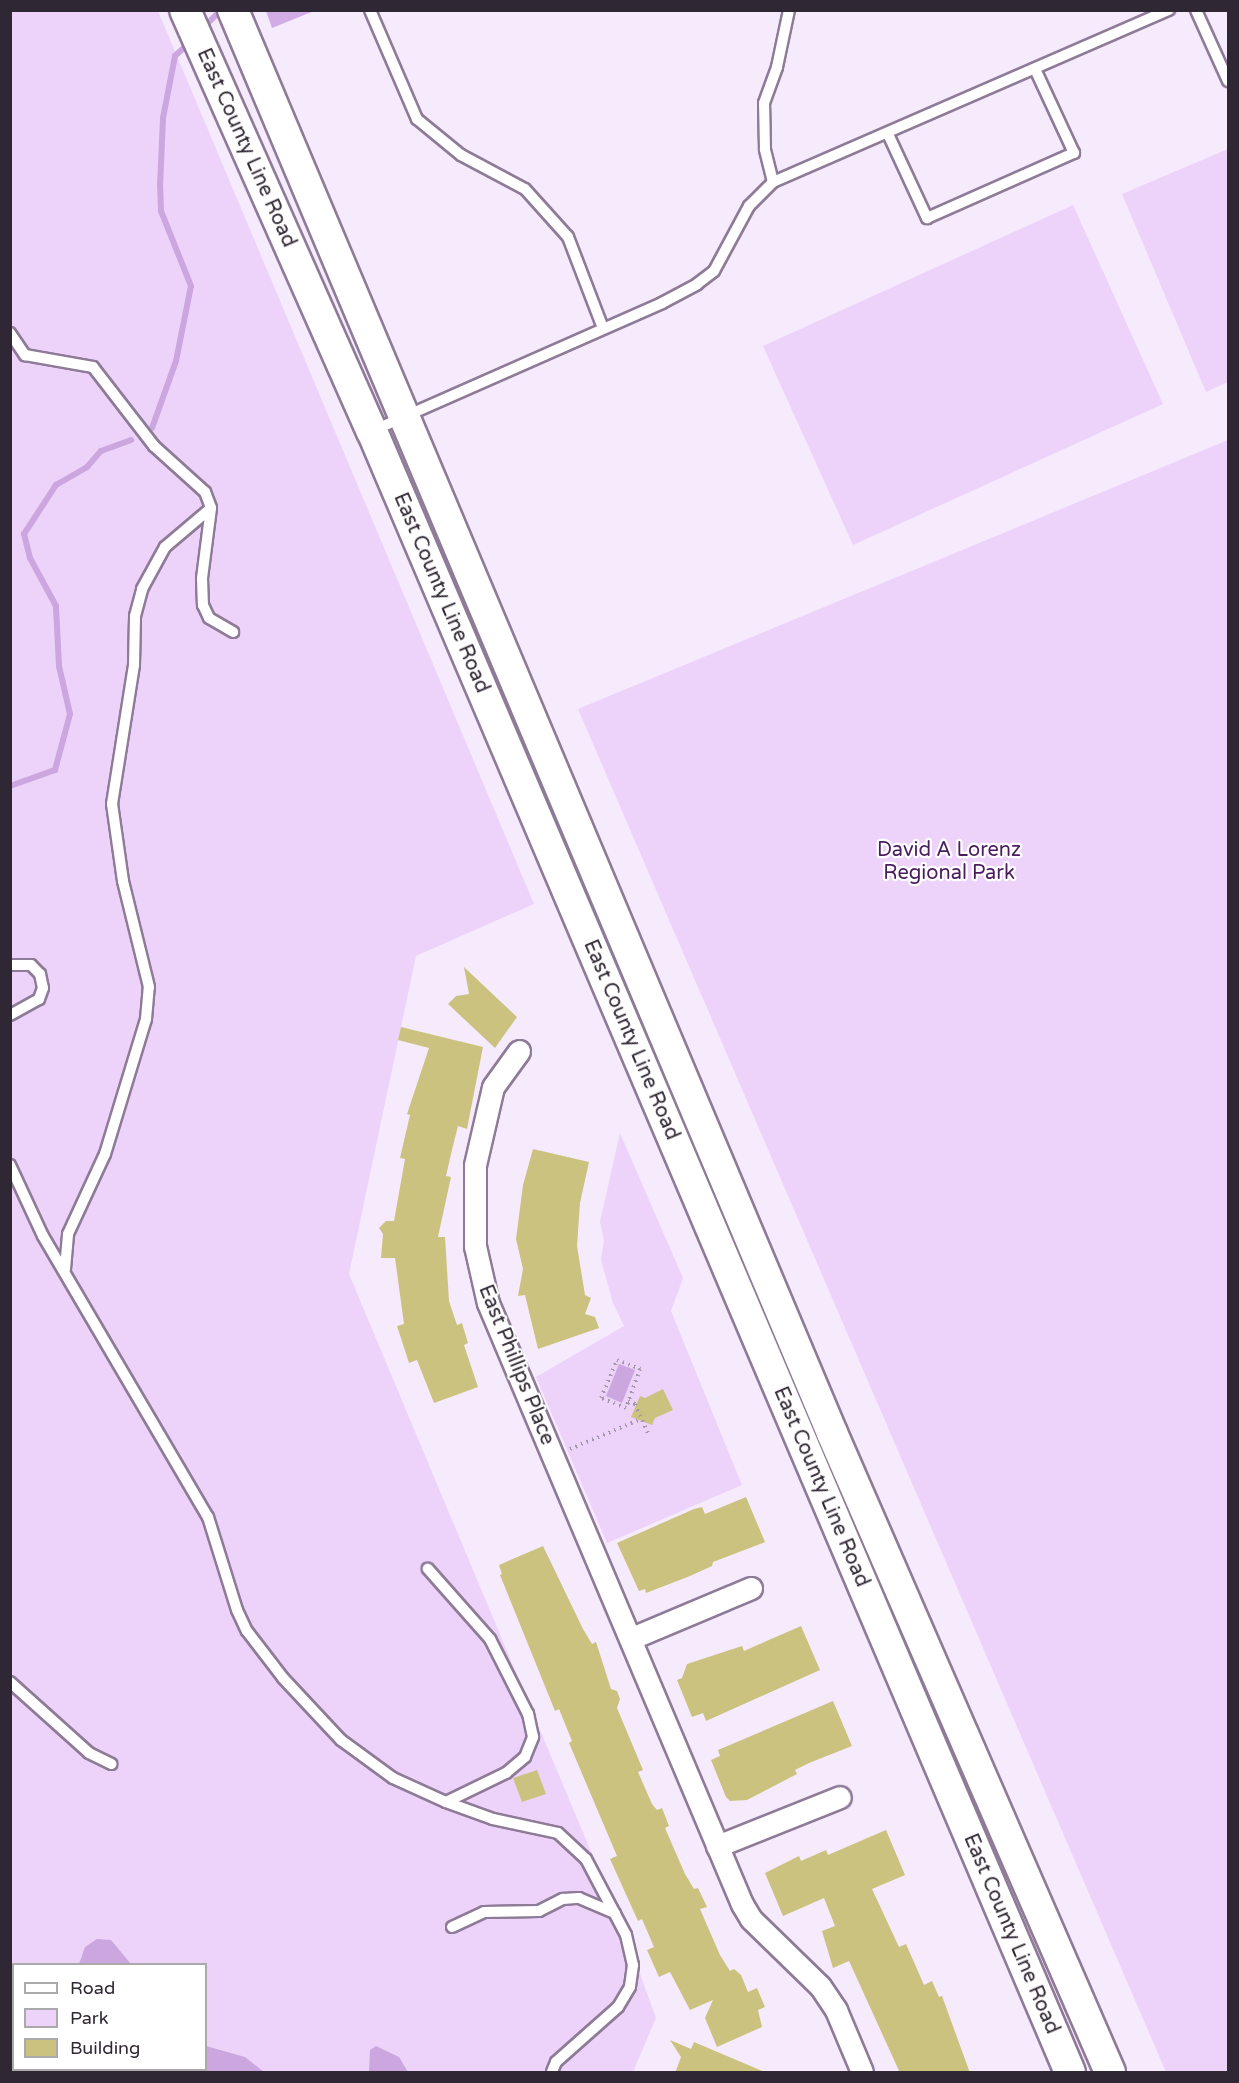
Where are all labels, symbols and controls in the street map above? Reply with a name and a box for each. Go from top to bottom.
street label: East County Line Road [191,45,301,251]
street label: East County Line Road [388,489,494,697]
park label: David A Lorenz Regional Park [877,838,1021,885]
street label: East County Line Road [578,936,684,1144]
street label: East Phillips Place [473,1281,559,1449]
street label: East County Line Road [768,1383,874,1591]
street label: East County Line Road [958,1830,1064,2038]
legend [12,1963,207,2071]
text: Road [70,1977,115,1999]
text: Park [70,2007,108,2029]
text: Building [70,2037,140,2059]

